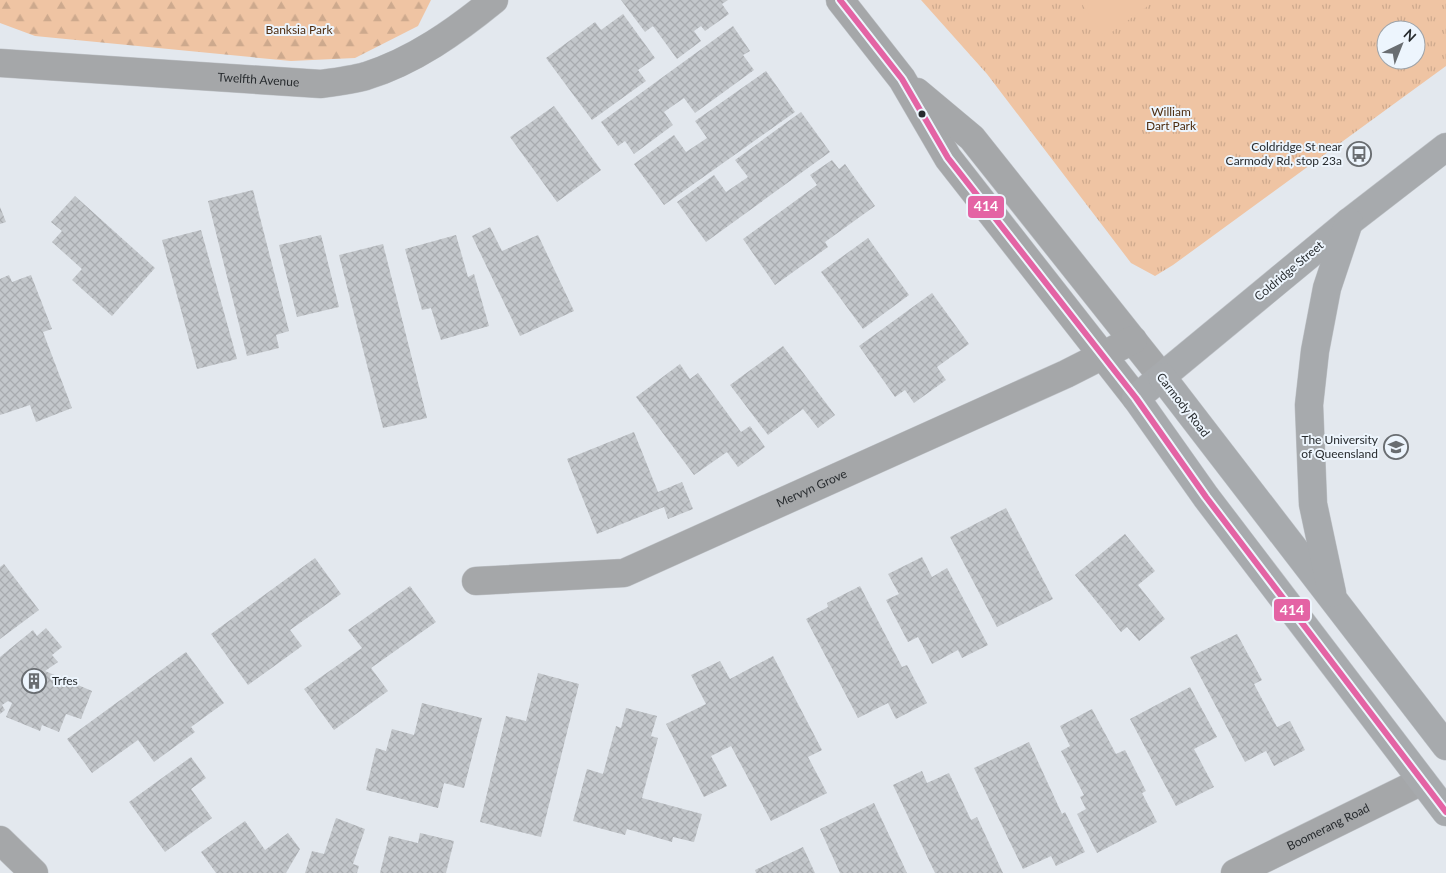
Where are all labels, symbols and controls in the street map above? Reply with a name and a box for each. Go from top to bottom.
north arrow [1376,20,1426,70]
park label: Banksia Park [266,22,333,37]
text: N [1400,25,1420,45]
street label: Twelfth Avenue [217,69,300,90]
park label: William Dart Park [1146,104,1197,133]
unlabelled marker [917,109,927,119]
place label: Coldridge St near Carmody Rd, stop 23a [1226,139,1343,168]
bus stop icon: Coldridge St near Carmody Rd, stop 23a [1346,141,1372,167]
line badge: 414 [967,195,1005,219]
text: 414 [974,197,998,214]
street label: Coldridge Street [1251,237,1327,304]
street label: Carmody Road [1154,370,1213,440]
place label: The University of Queensland [1301,432,1379,461]
school or university icon: The University of Queensland [1383,434,1409,460]
street label: Mervyn Grove [774,466,849,510]
line badge: 414 [1273,598,1311,622]
text: 414 [1280,601,1304,618]
building icon: Trfes [21,668,47,694]
place label: Trfes [52,673,78,688]
street label: Boomerang Road [1284,800,1372,853]

